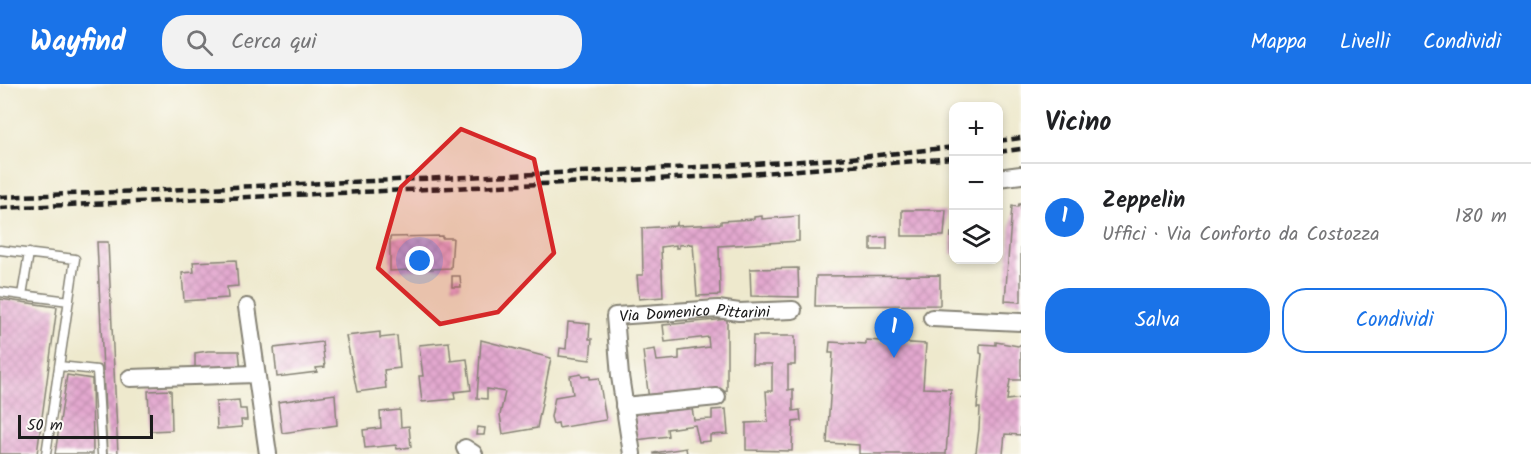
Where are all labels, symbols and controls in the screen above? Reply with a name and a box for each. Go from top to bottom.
search box [162,15,582,69]
text: Wayfind [30,20,126,65]
text: Cerca qui [231,25,316,60]
icon: search [183,26,216,59]
text: Mappa [1250,26,1307,59]
text: Livelli [1340,26,1390,59]
text: Condividi [1423,26,1501,59]
map controls [949,102,1003,264]
button: + [949,102,1003,156]
text: Vicino [1045,102,1111,144]
button: − [949,156,1003,210]
text: Zeppelin [1102,184,1185,219]
text: 1 [1061,201,1068,233]
text: 180 m [1455,201,1507,233]
button: layers [949,210,1003,264]
text: Uffici · Via Conforto da Costozza [1102,219,1380,251]
your location [405,246,434,275]
button: Salva [1045,288,1270,353]
button: Condividi [1282,288,1507,353]
street label: Via Domenico Pittarini [619,298,772,330]
pin: 1 [874,308,914,358]
scale bar [18,412,153,440]
text: 50 m [27,413,63,438]

